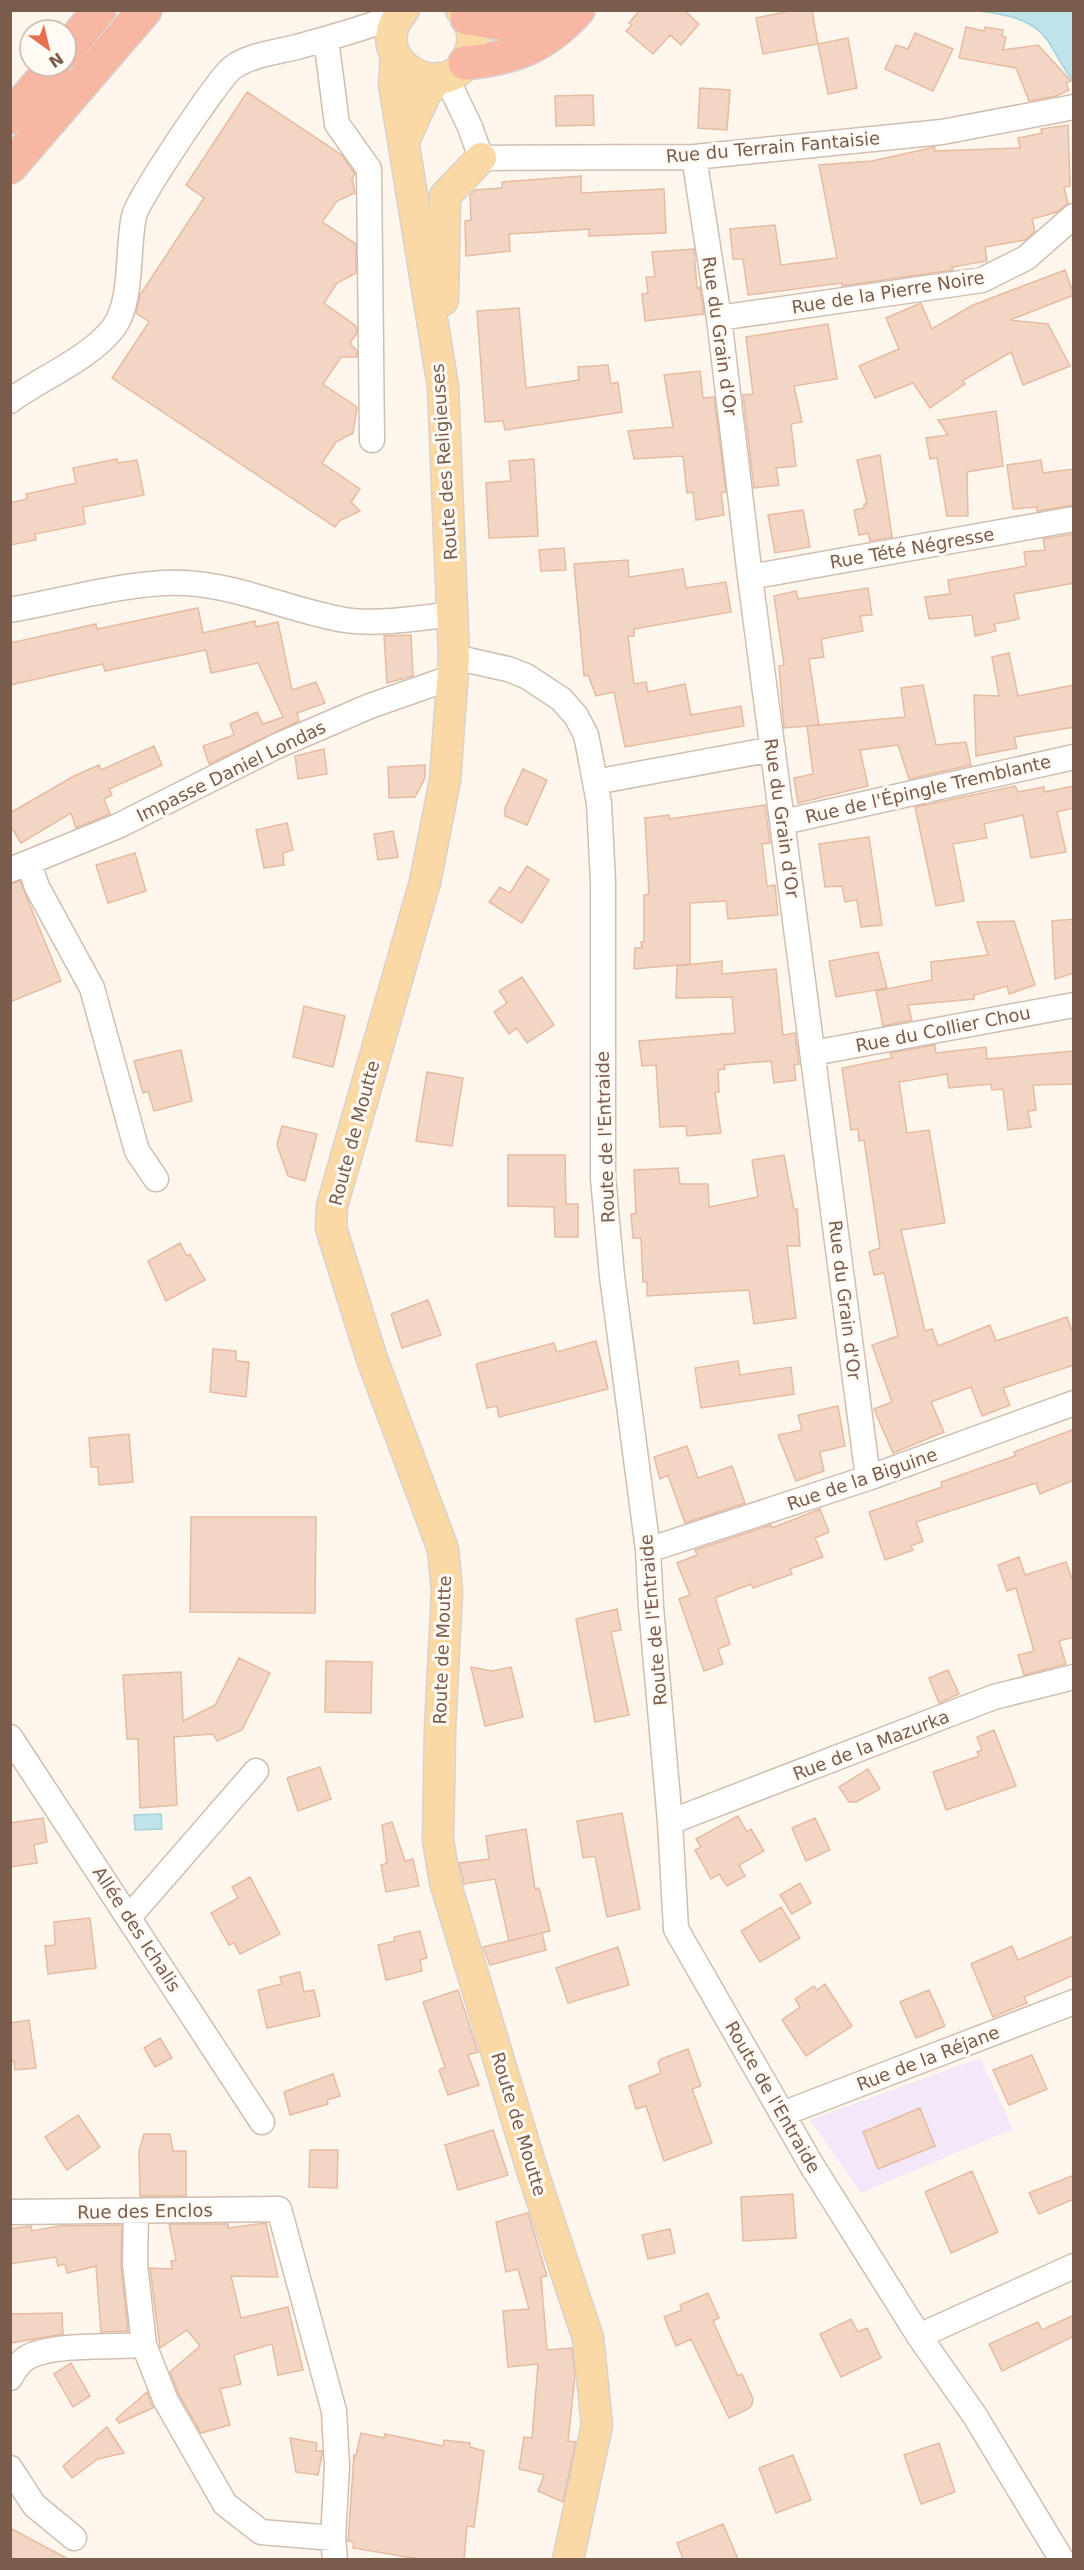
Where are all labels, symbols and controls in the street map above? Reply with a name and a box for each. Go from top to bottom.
north arrow [18,18,78,78]
text: N [45,48,67,72]
street label: Rue du Terrain Fantaisie [665,127,881,167]
street label: Rue du Grain d'Or [698,255,742,418]
street label: Rue de la Pierre Noire [790,266,986,318]
street label: Route des Religieuses [427,363,461,561]
street label: Rue Tété Négresse [828,523,996,573]
street label: Impasse Daniel Londas [133,716,329,826]
street label: Rue du Grain d'Or [760,737,804,900]
street label: Rue de l'Épingle Tremblante [803,750,1053,828]
street label: Rue du Collier Chou [854,1002,1032,1056]
street label: Route de l'Entraide [592,1051,618,1223]
street label: Route de Moutte [325,1058,383,1208]
street label: Rue du Grain d'Or [825,1219,865,1382]
street label: Rue de la Biguine [784,1443,940,1515]
street label: Route de l'Entraide [635,1533,671,1707]
street label: Route de Moutte [429,1575,455,1725]
street label: Rue de la Mazurka [790,1705,952,1785]
street label: Allée des Ichalis [89,1863,185,1995]
street label: Route de l'Entraide [721,2017,825,2177]
street label: Rue de la Réjane [854,2021,1002,2095]
street label: Route de Moutte [487,2050,551,2198]
street label: Rue des Enclos [77,2199,213,2223]

